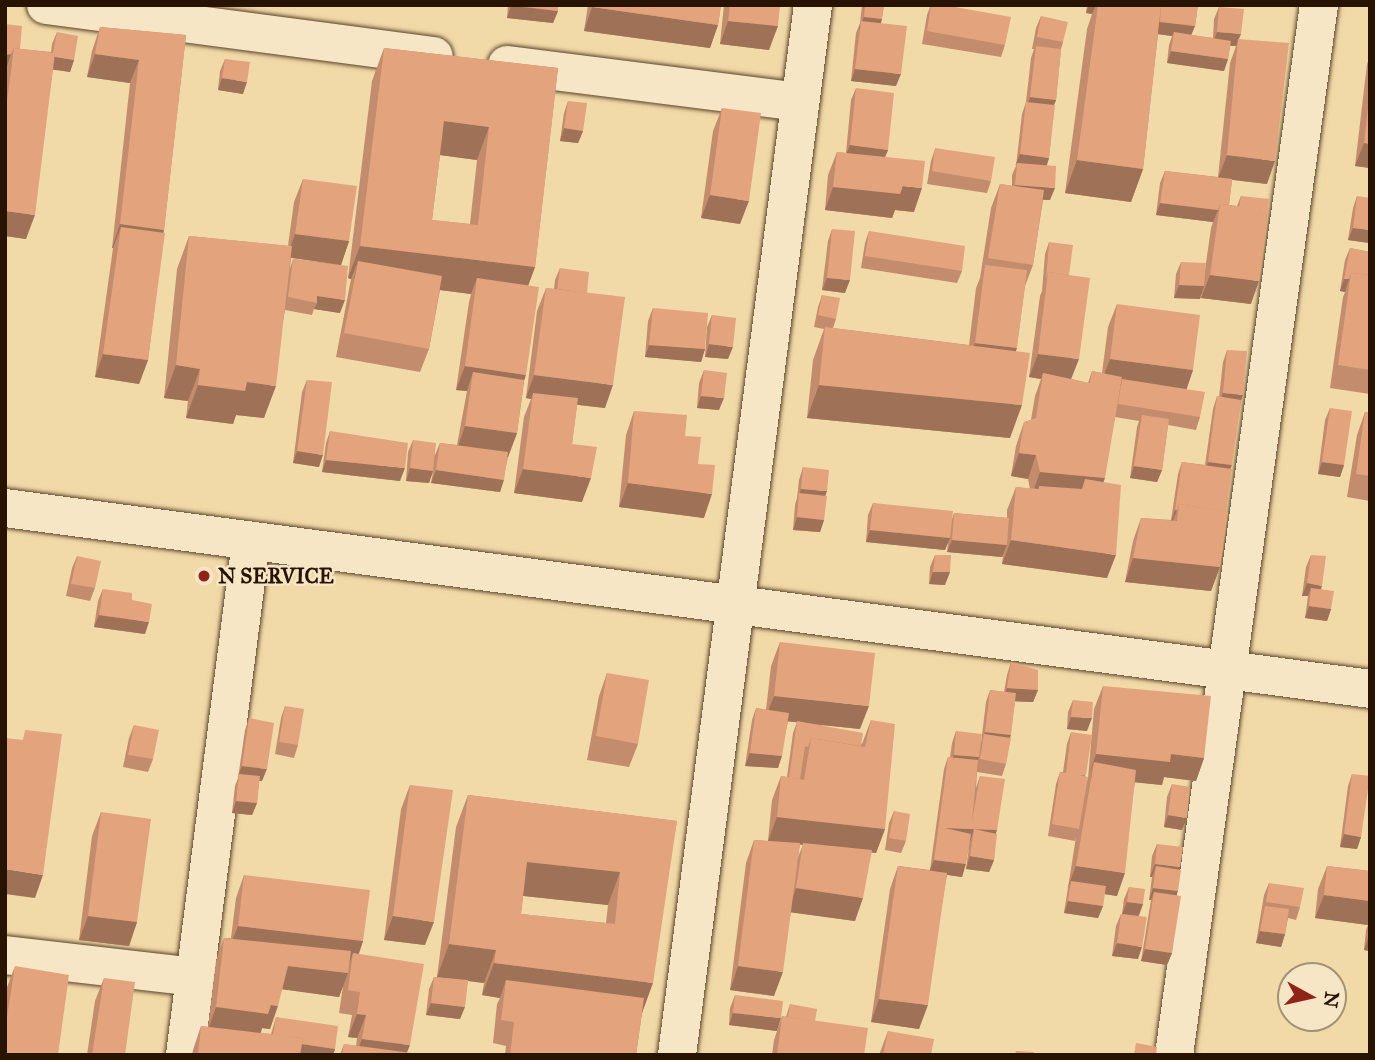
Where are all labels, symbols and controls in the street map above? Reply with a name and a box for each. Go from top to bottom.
place label: N SERVICE [218,563,334,589]
marker: N SERVICE [196,568,212,584]
north arrow [1277,962,1347,1032]
text: N [1319,990,1344,1009]

